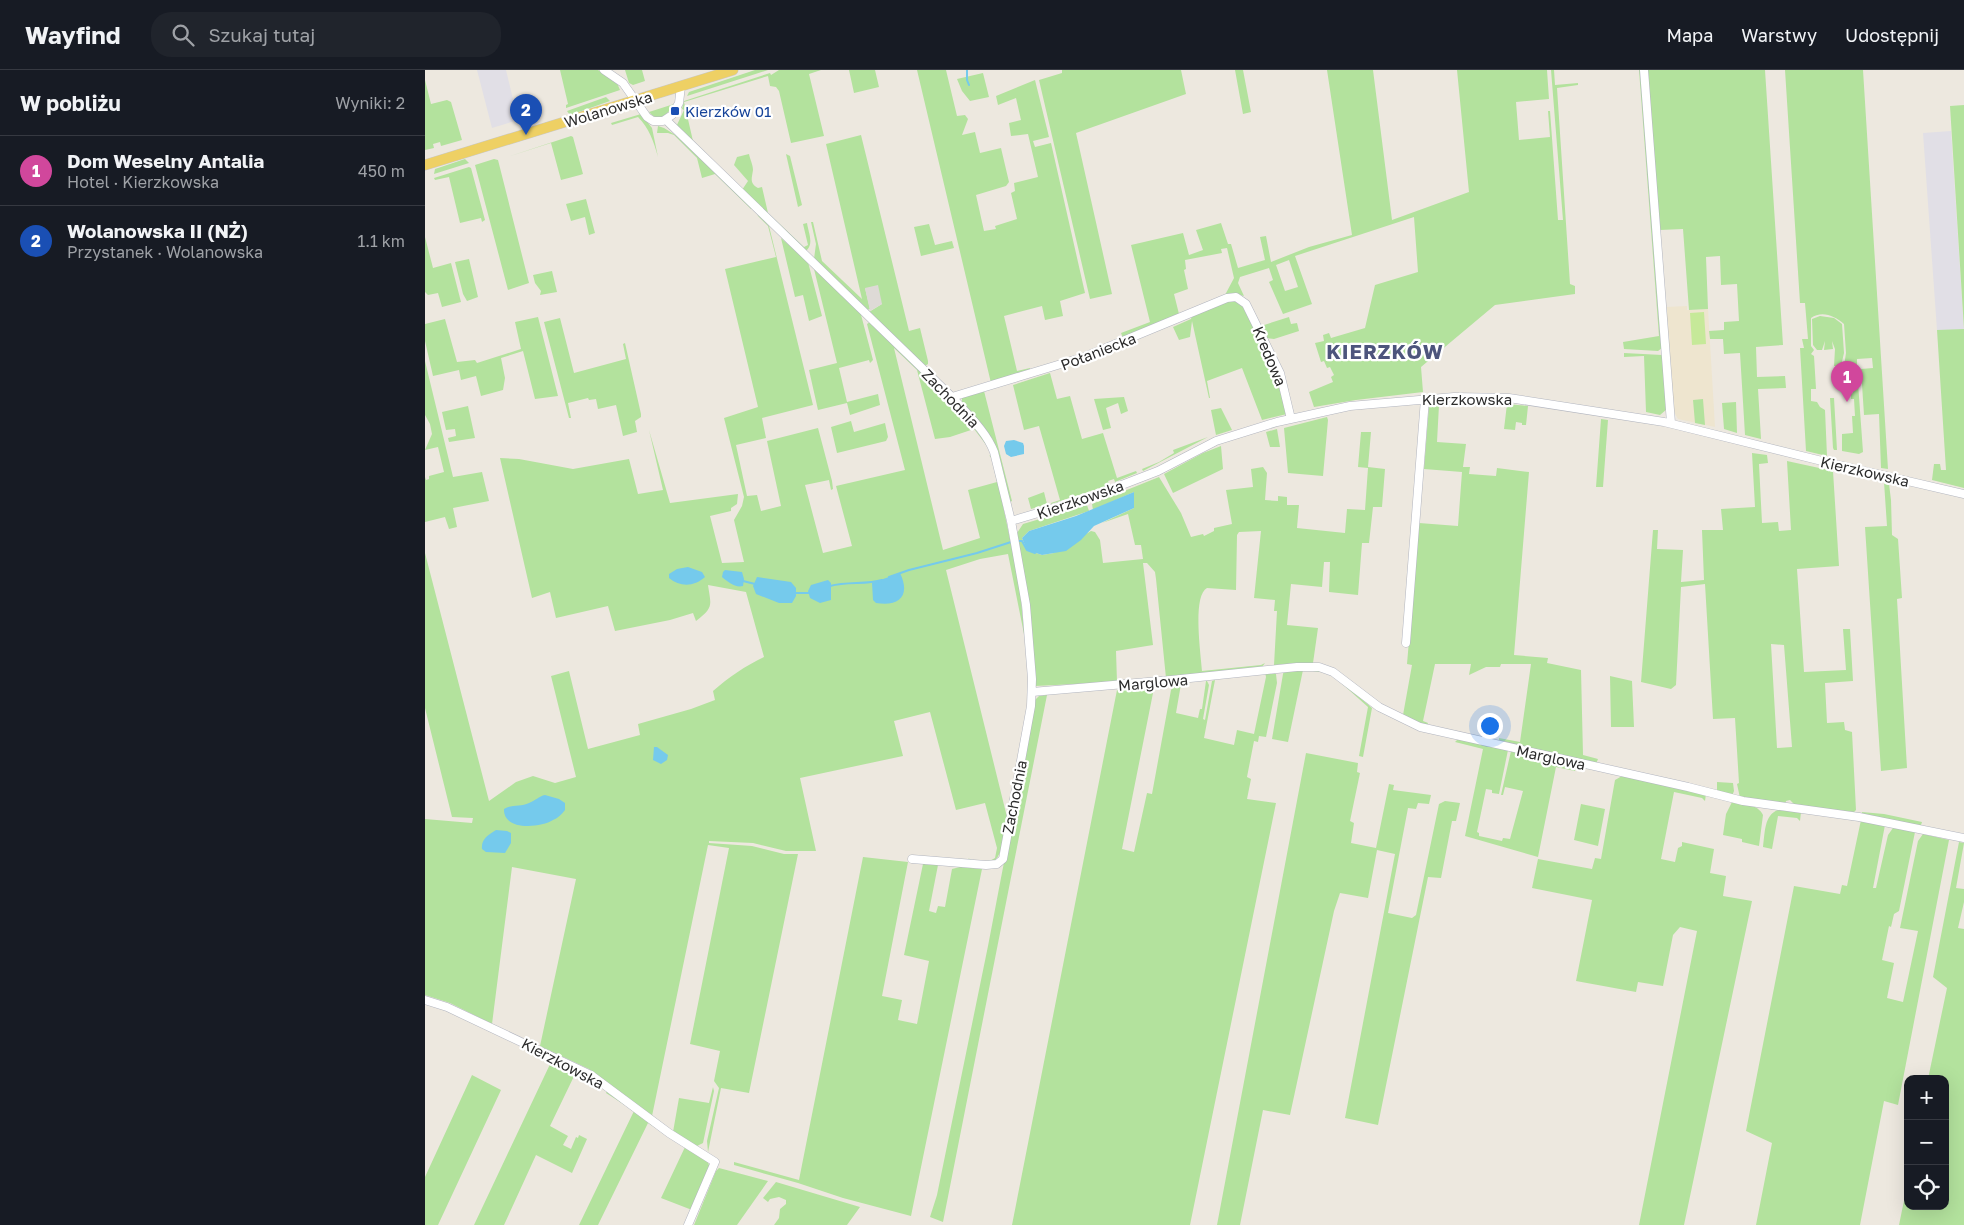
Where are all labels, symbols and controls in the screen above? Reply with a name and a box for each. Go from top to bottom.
search box [151,12,501,57]
text: Wayfind [25,20,121,49]
icon: search [169,21,197,49]
text: Szukaj tutaj [209,23,315,46]
text: Mapa [1666,24,1713,46]
text: Warstwy [1741,24,1817,46]
text: Udostępnij [1845,24,1939,46]
street label: Wolanowska [562,87,654,131]
text: W pobliżu [20,90,121,116]
text: Wyniki: 2 [335,93,405,113]
pin: 2 [510,94,542,135]
place label: Kierzków 01 [685,102,771,120]
marker: Kierzków 01 [669,105,681,117]
text: Dom Weselny Antalia [67,149,264,172]
text: 1 [32,161,40,181]
text: 450 m [358,161,405,181]
text: Hotel · Kierzkowska [67,172,219,192]
text: Wolanowska II (NŻ) [67,219,248,242]
text: 2 [31,231,41,251]
text: 1.1 km [357,231,405,251]
text: Przystanek · Wolanowska [67,242,263,262]
street label: Kredowa [1249,323,1291,389]
street label: Połaniecka [1058,328,1138,374]
district label: KIERZKÓW [1326,339,1444,363]
pin: 1 [1831,361,1863,402]
street label: Zachodnia [919,365,983,431]
street label: Kierzkowska [1422,390,1512,408]
street label: Kierzkowska [1819,452,1911,490]
street label: Kierzkowska [1034,476,1126,522]
street label: Marglowa [1117,670,1189,694]
your location [1477,713,1503,739]
street label: Marglowa [1515,741,1587,773]
street label: Zachodnia [998,759,1030,835]
street label: Kierzkowska [519,1034,607,1092]
map controls [1904,1075,1949,1210]
button: + [1904,1075,1949,1120]
button: − [1904,1120,1949,1165]
button: locate [1904,1165,1949,1210]

